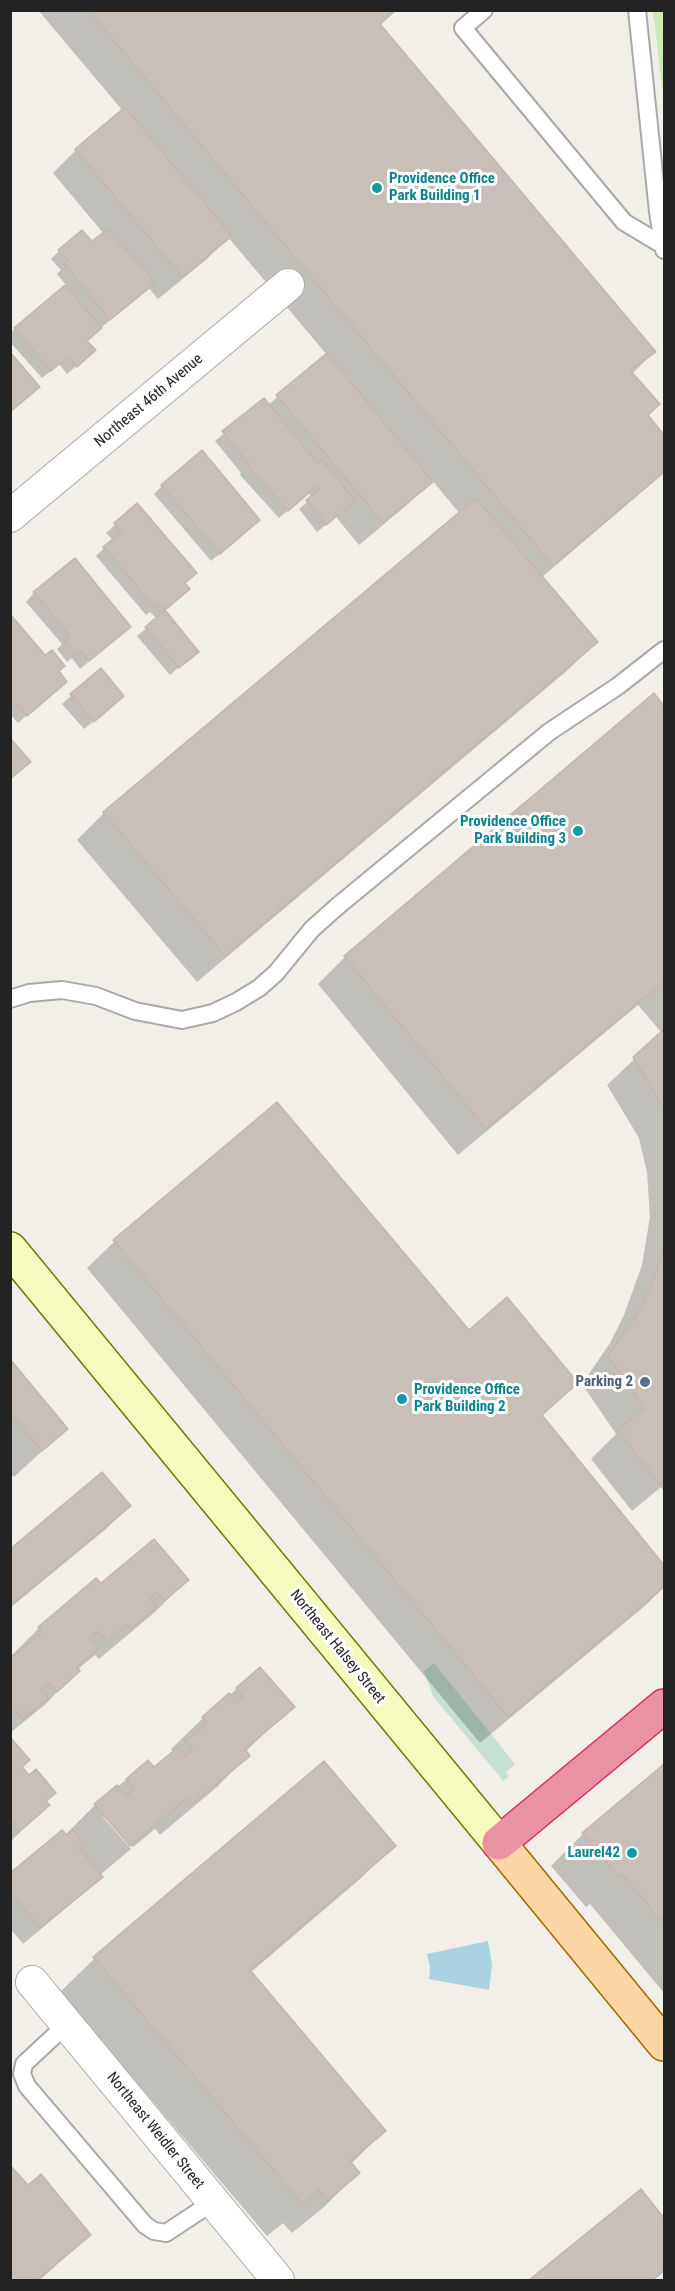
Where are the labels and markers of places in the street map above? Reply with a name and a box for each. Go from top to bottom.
place label: Providence Office Park Building 1 [389,170,495,205]
marker: Providence Office Park Building 1 [370,181,384,195]
place label: Providence Office Park Building 3 [460,813,566,848]
marker: Providence Office Park Building 3 [571,824,585,838]
place label: Parking 2 [576,1373,633,1391]
marker: Parking 2 [638,1375,652,1389]
place label: Providence Office Park Building 2 [414,1381,520,1416]
marker: Providence Office Park Building 2 [395,1392,409,1406]
place label: Laurel42 [567,1844,620,1862]
marker: Laurel42 [625,1846,639,1860]

